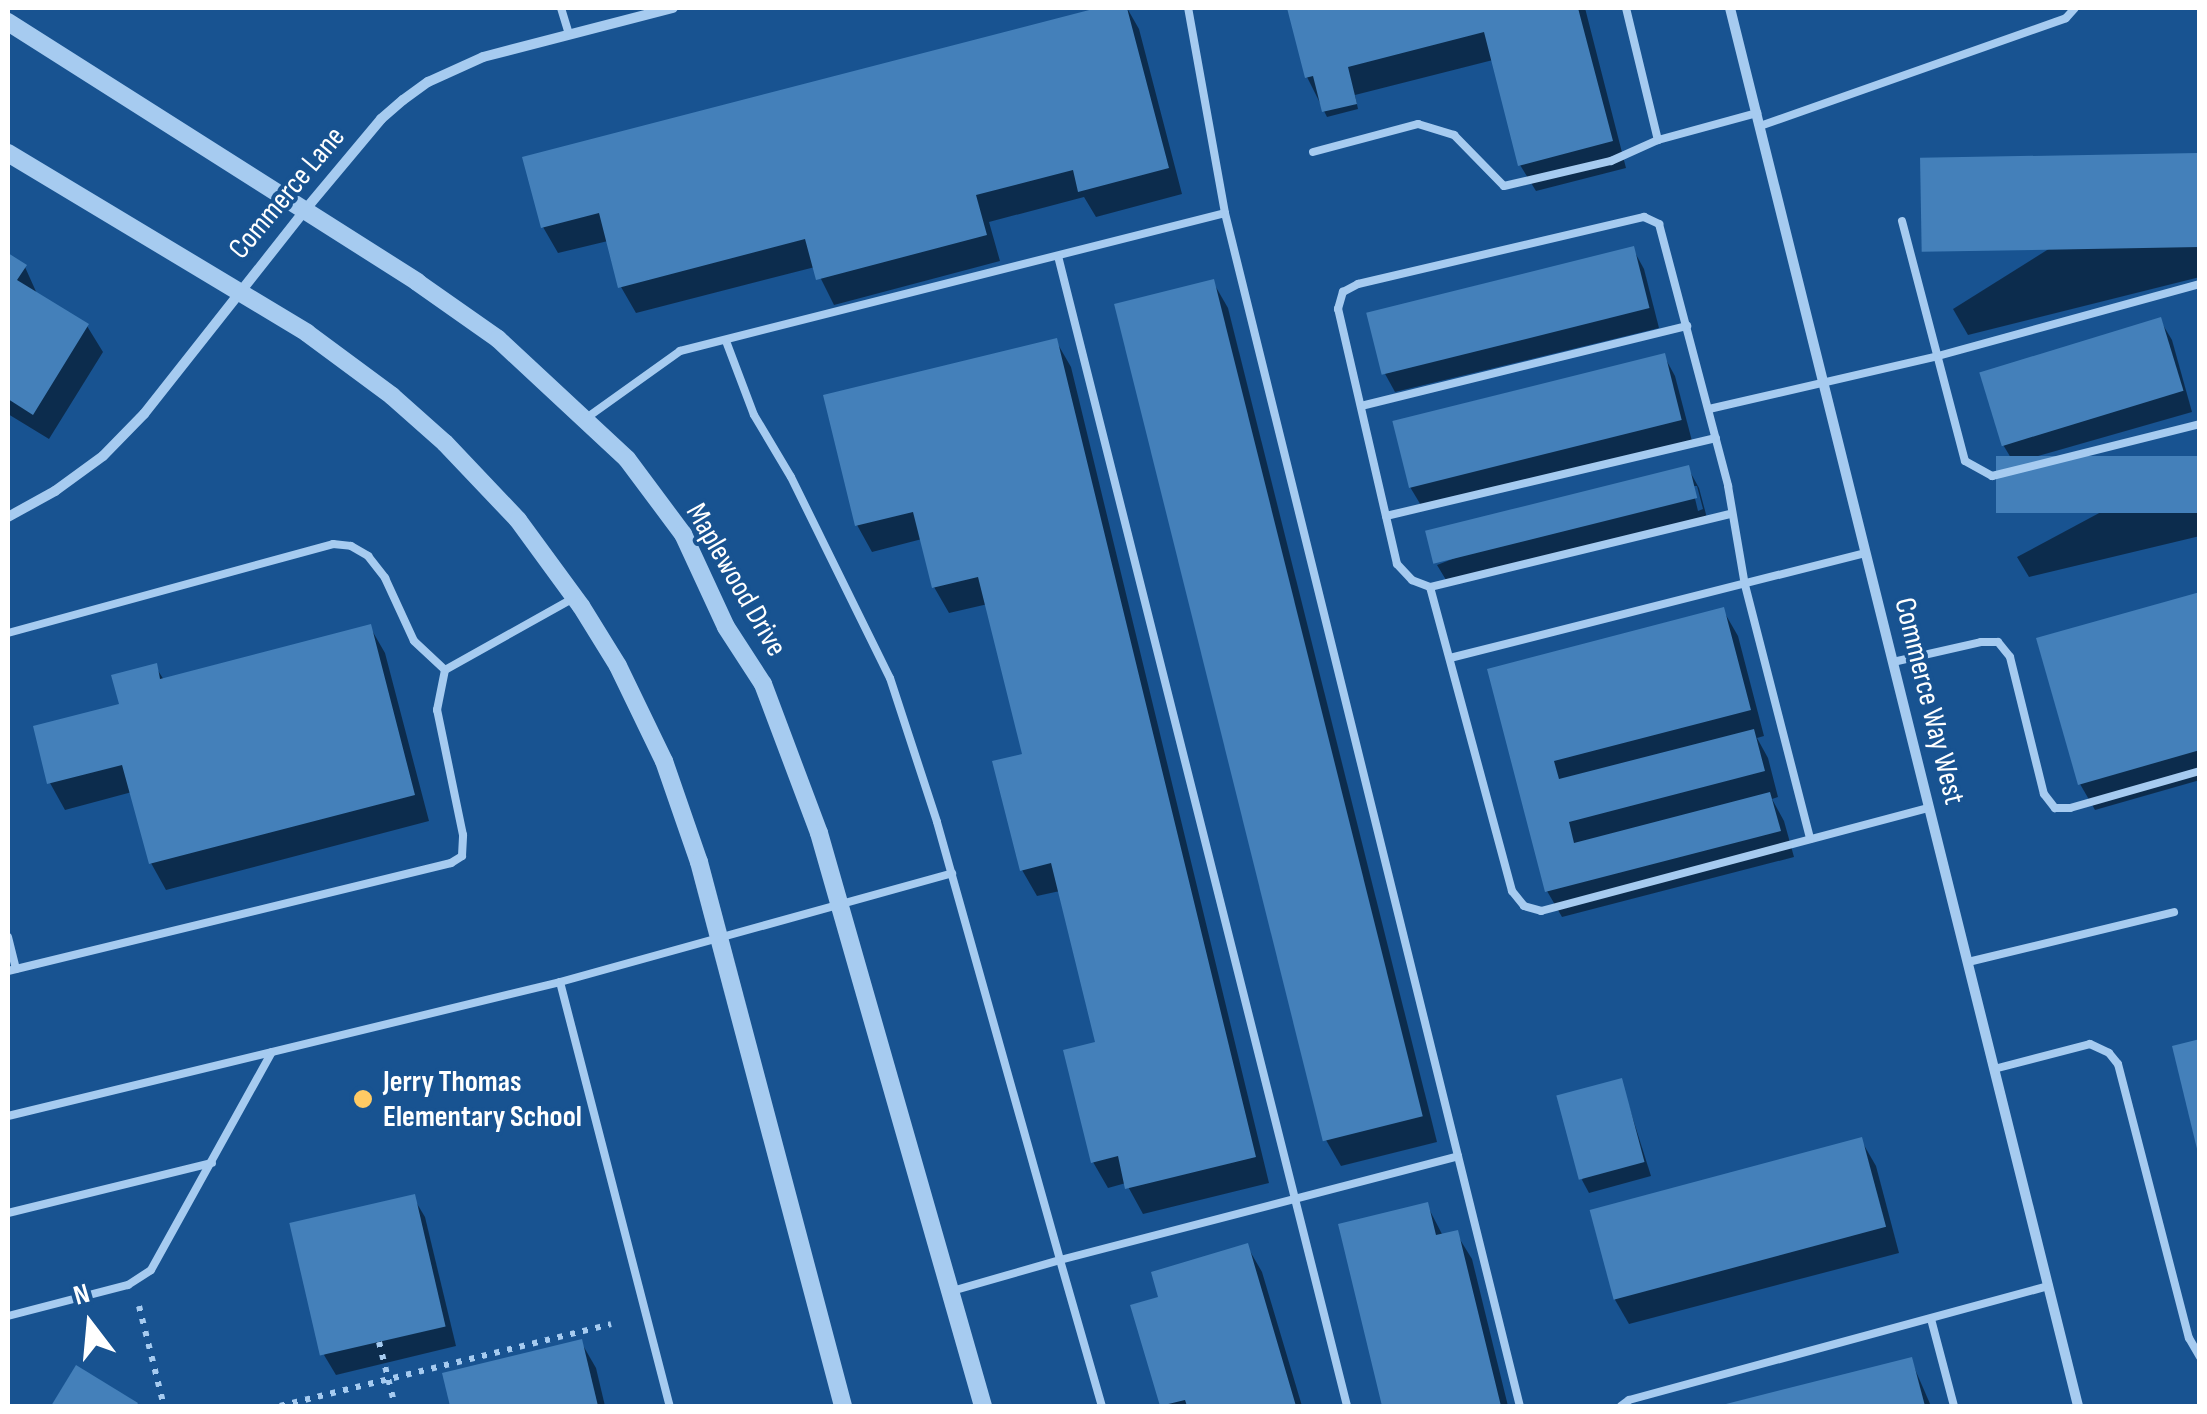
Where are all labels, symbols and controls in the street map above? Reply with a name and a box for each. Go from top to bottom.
street label: Commerce Lane [221,119,353,267]
street label: Maplewood Drive [678,497,794,663]
street label: Commerce Way West [1886,594,1972,808]
place label: Jerry Thomas Elementary School [383,1064,582,1134]
marker: Jerry Thomas Elementary School [352,1088,374,1110]
north arrow [40,1274,140,1374]
text: N [70,1277,93,1313]

